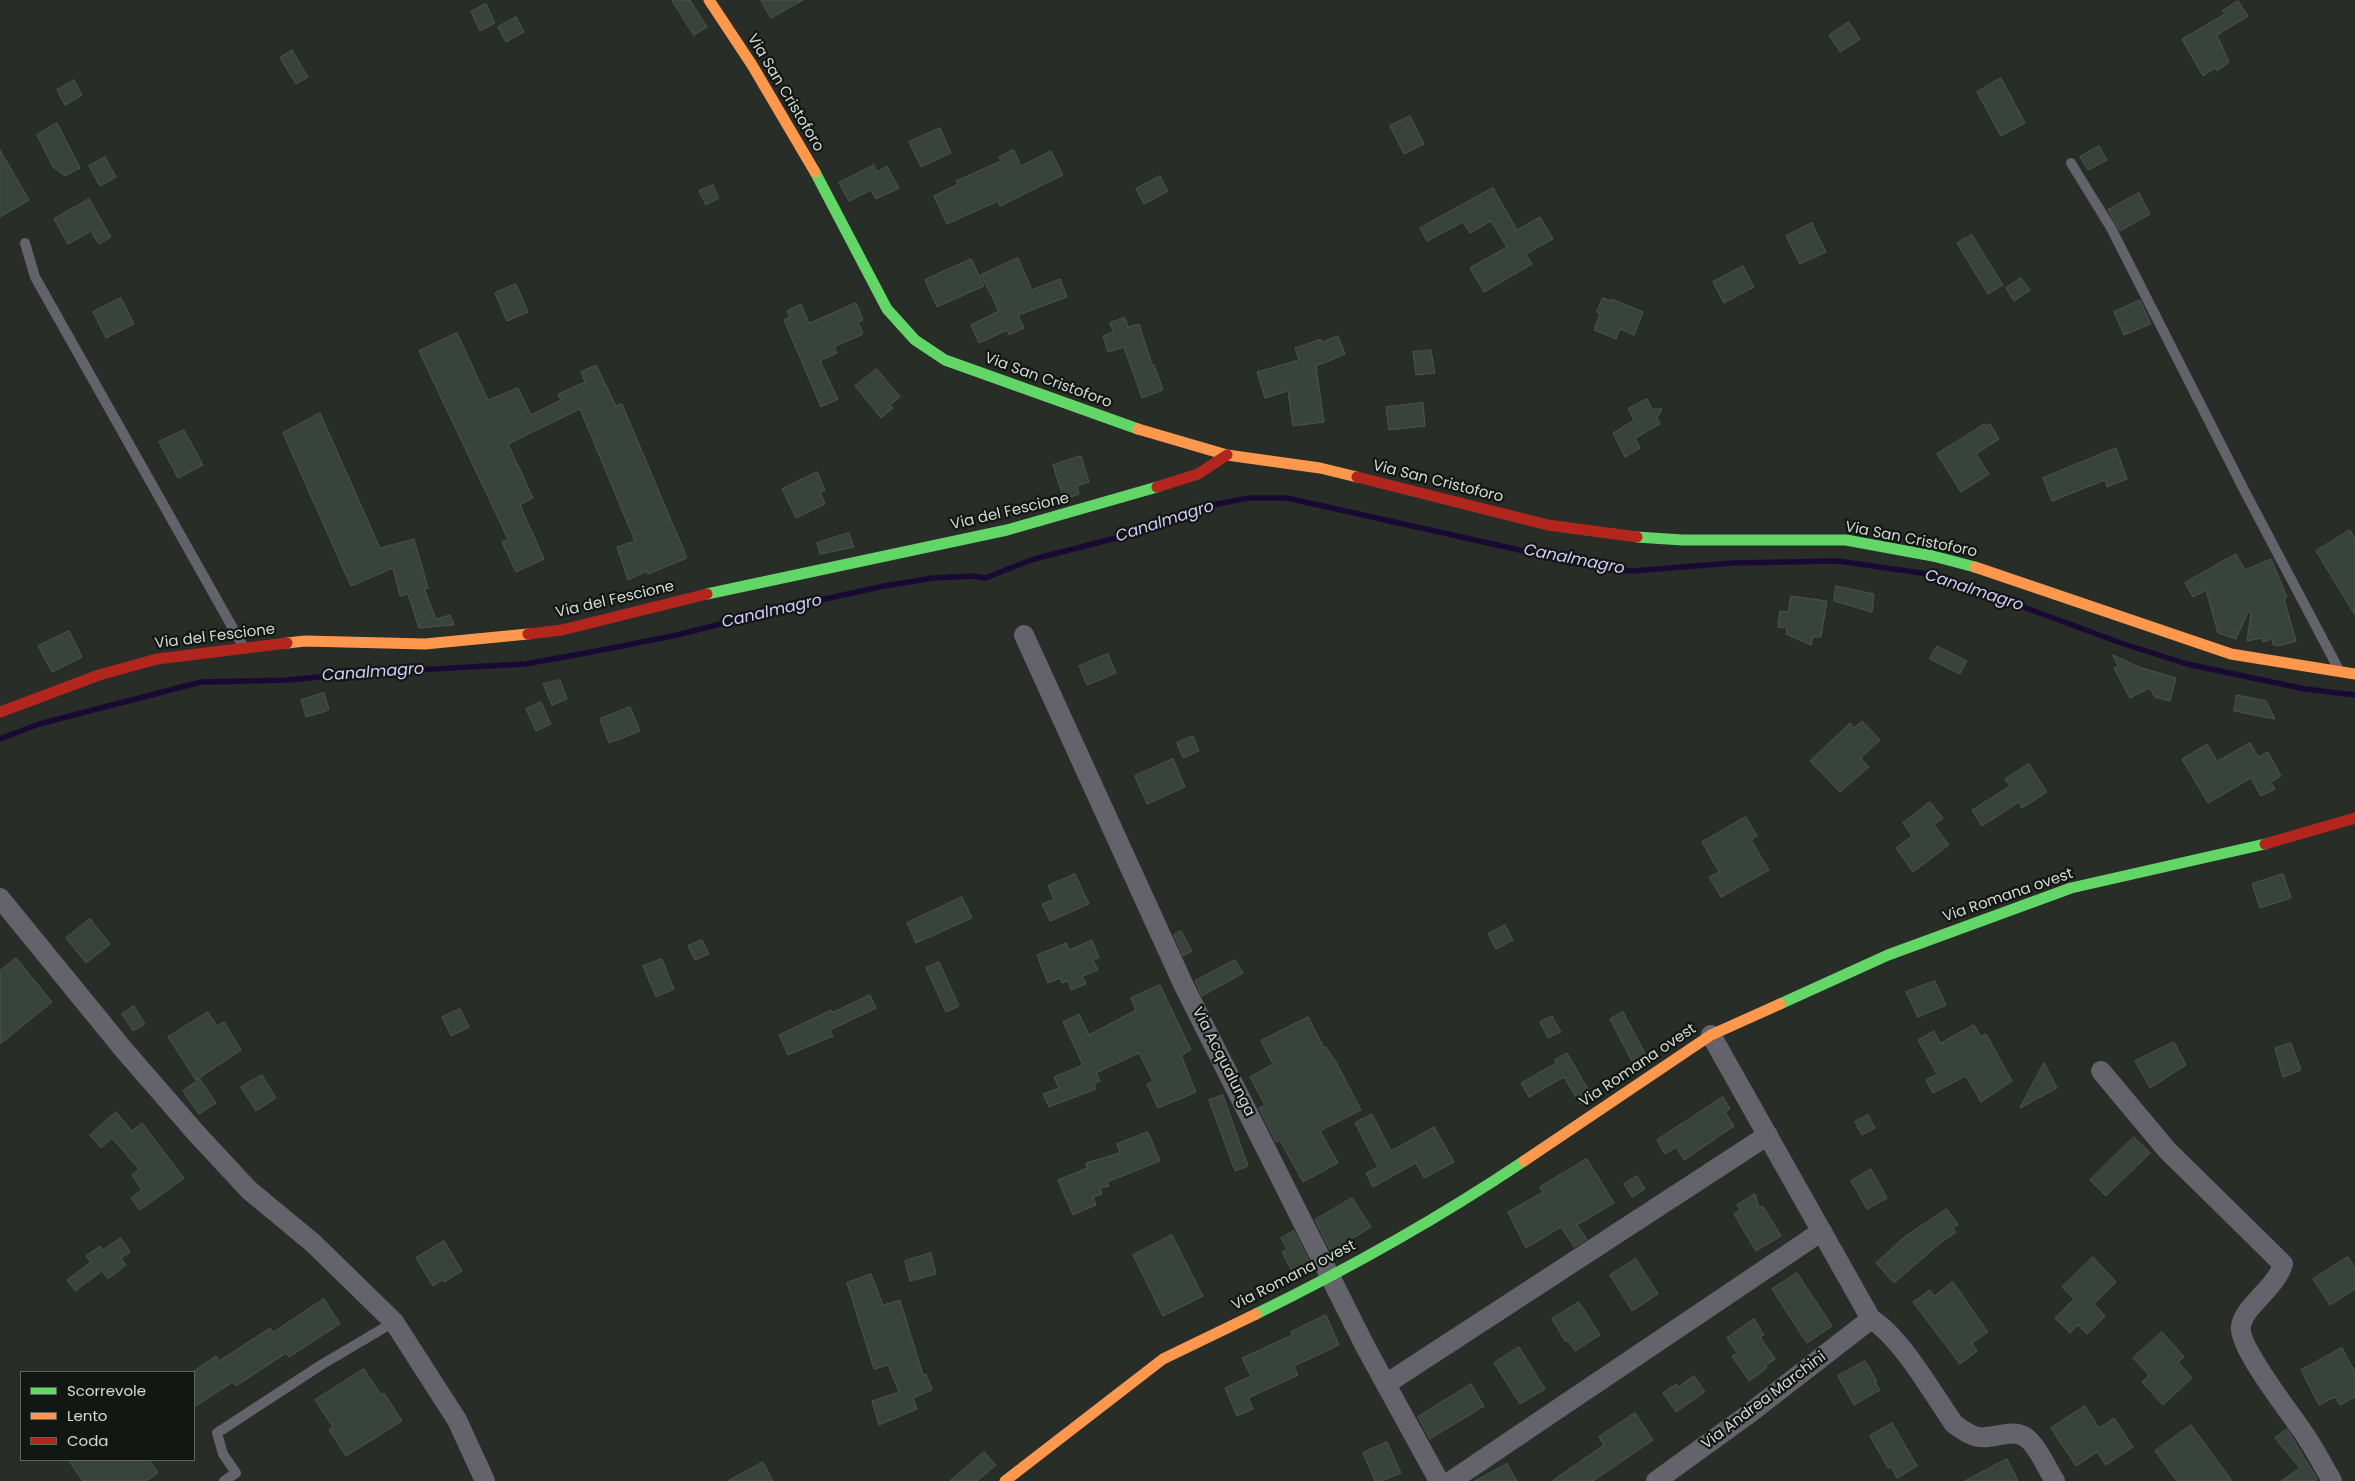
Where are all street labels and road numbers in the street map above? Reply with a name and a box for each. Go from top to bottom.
street label: Via San Cristoforo [743,31,827,155]
street label: Via San Cristoforo [982,350,1114,412]
street label: Via San Cristoforo [1371,457,1505,507]
street label: Via del Fescione [949,490,1071,534]
street label: Via San Cristoforo [1844,518,1978,562]
street label: Via del Fescione [554,578,676,622]
street label: Via del Fescione [154,621,276,653]
street label: Via Romana ovest [1940,865,2076,927]
street label: Via Acqualunga [1188,1004,1258,1120]
street label: Via Romana ovest [1576,1020,1700,1112]
street label: Via Romana ovest [1229,1237,1359,1315]
street label: Via Andrea Marchini [1698,1348,1830,1454]

